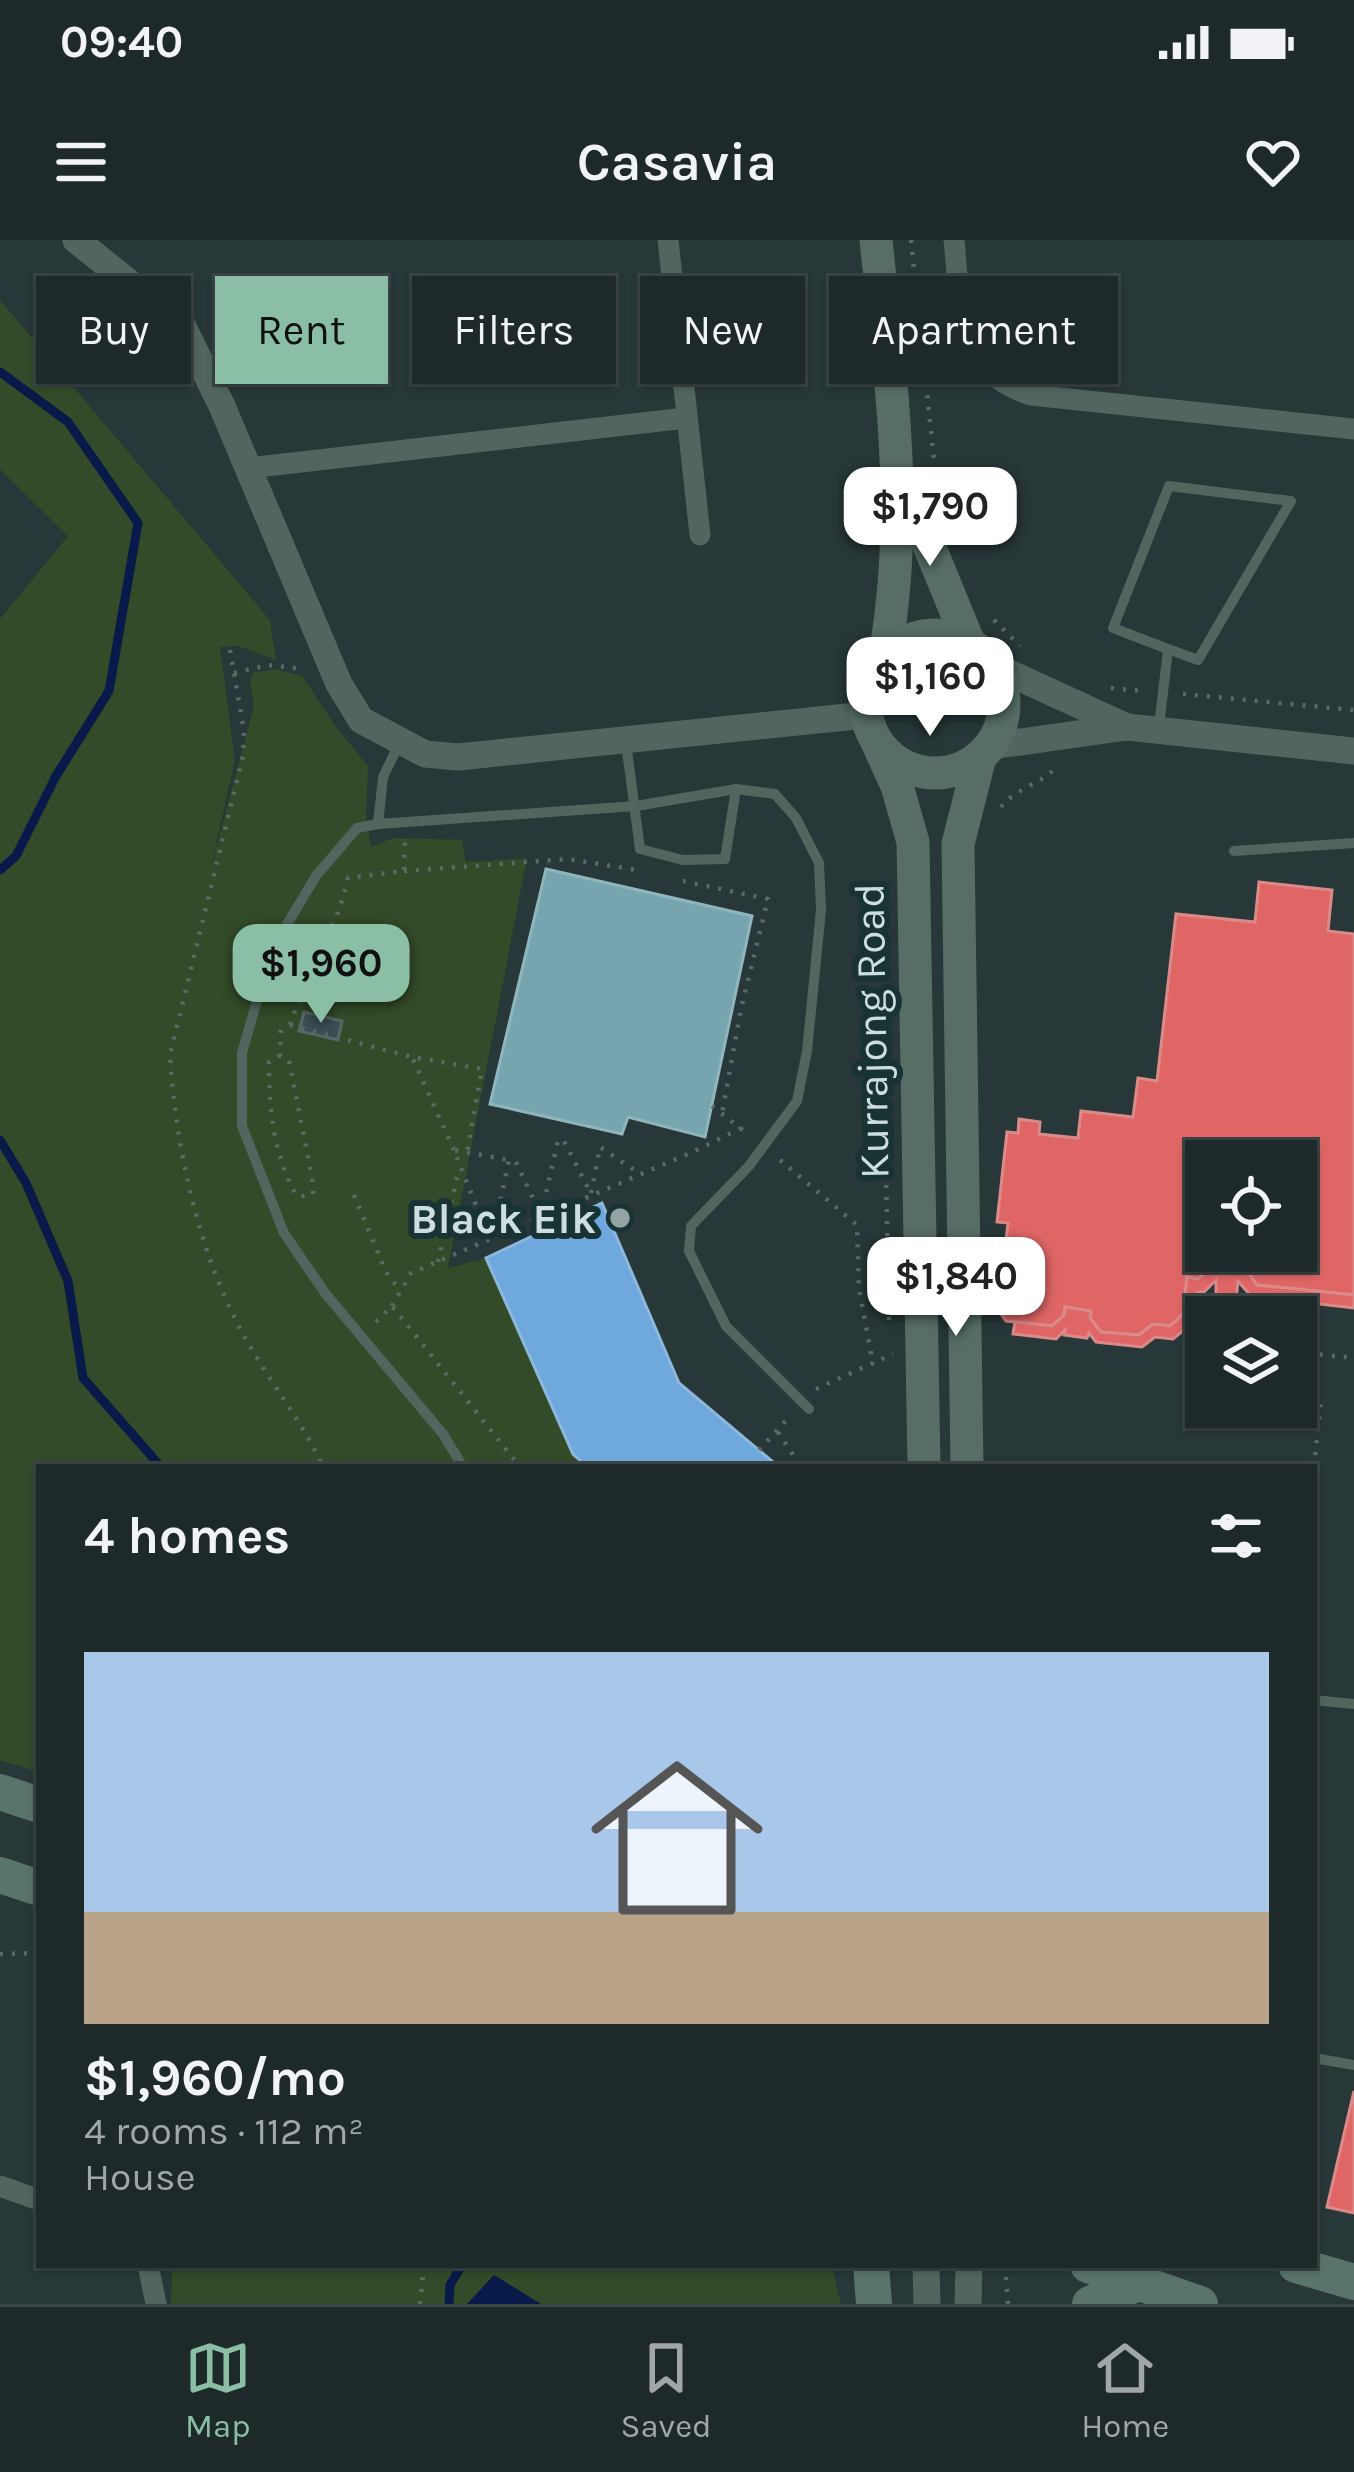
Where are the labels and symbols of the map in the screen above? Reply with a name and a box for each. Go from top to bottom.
pin: $1,790 [832,467,1028,569]
pin: $1,160 [832,637,1028,739]
street label: Kurrajong Road [844,882,900,1180]
pin: $1,960 [223,924,419,1026]
place label: Black Eik [410,1194,596,1244]
marker: Black Eik [607,1205,633,1231]
pin: $1,840 [858,1237,1054,1339]

